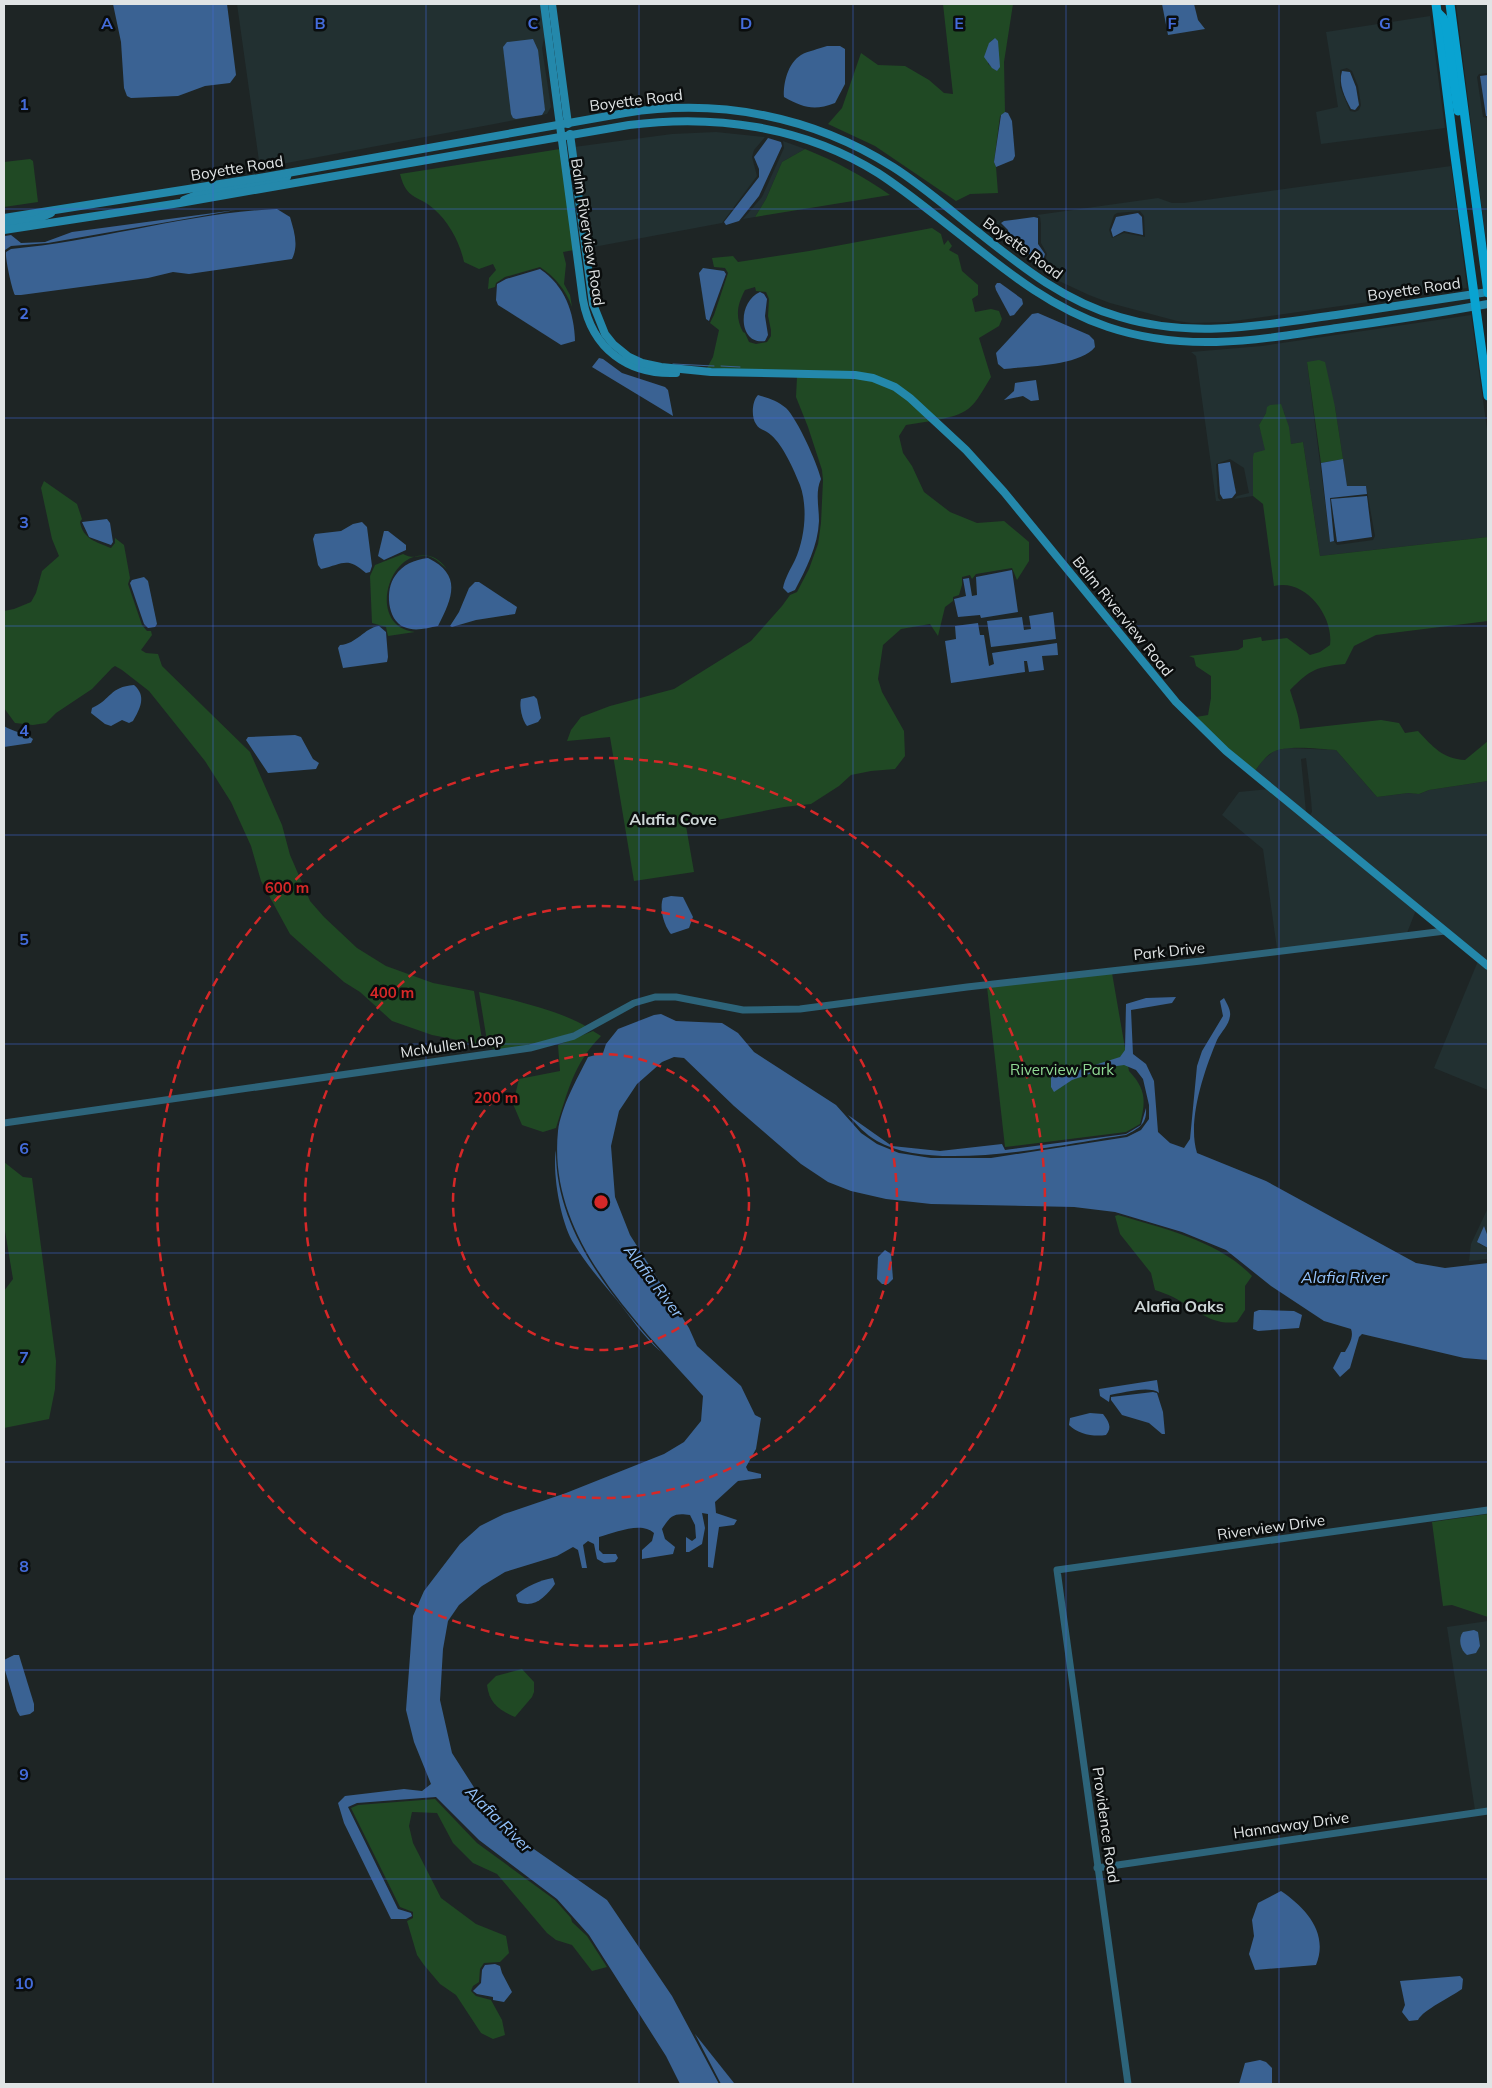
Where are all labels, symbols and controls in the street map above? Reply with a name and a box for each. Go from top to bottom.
text: A [101,13,113,33]
text: B [314,13,326,33]
text: C [528,13,539,33]
text: D [740,13,752,33]
text: E [954,13,964,33]
text: F [1167,13,1177,33]
text: G [1379,13,1391,33]
street label: Boyette Road [588,85,684,115]
text: 1 [19,94,29,114]
street label: Boyette Road [189,151,285,185]
street label: Balm Riverview Road [567,157,609,307]
street label: Boyette Road [979,213,1067,283]
street label: Boyette Road [1366,273,1462,305]
text: 2 [19,303,29,323]
text: 3 [19,512,29,532]
street label: Balm Riverview Road [1069,552,1177,680]
text: 4 [19,720,29,740]
district label: Alafia Cove [629,809,717,829]
text: 600 m [265,878,309,897]
text: 5 [19,929,29,949]
street label: Park Drive [1132,938,1206,964]
text: 400 m [370,983,414,1002]
street label: McMullen Loop [399,1028,505,1062]
park label: Riverview Park [1010,1060,1114,1079]
text: 200 m [474,1088,518,1107]
text: 6 [19,1138,29,1158]
centre of rings [592,1193,610,1211]
water label: Alafia River [620,1240,689,1322]
water label: Alafia River [1300,1267,1388,1287]
district label: Alafia Oaks [1134,1296,1224,1316]
text: 7 [19,1347,29,1367]
street label: Riverview Drive [1216,1510,1326,1544]
text: 8 [19,1556,29,1576]
text: 9 [19,1764,29,1784]
street label: Providence Road [1088,1766,1124,1884]
water label: Alafia River [461,1781,537,1857]
street label: Hannaway Drive [1232,1807,1350,1843]
text: 10 [14,1973,34,1993]

